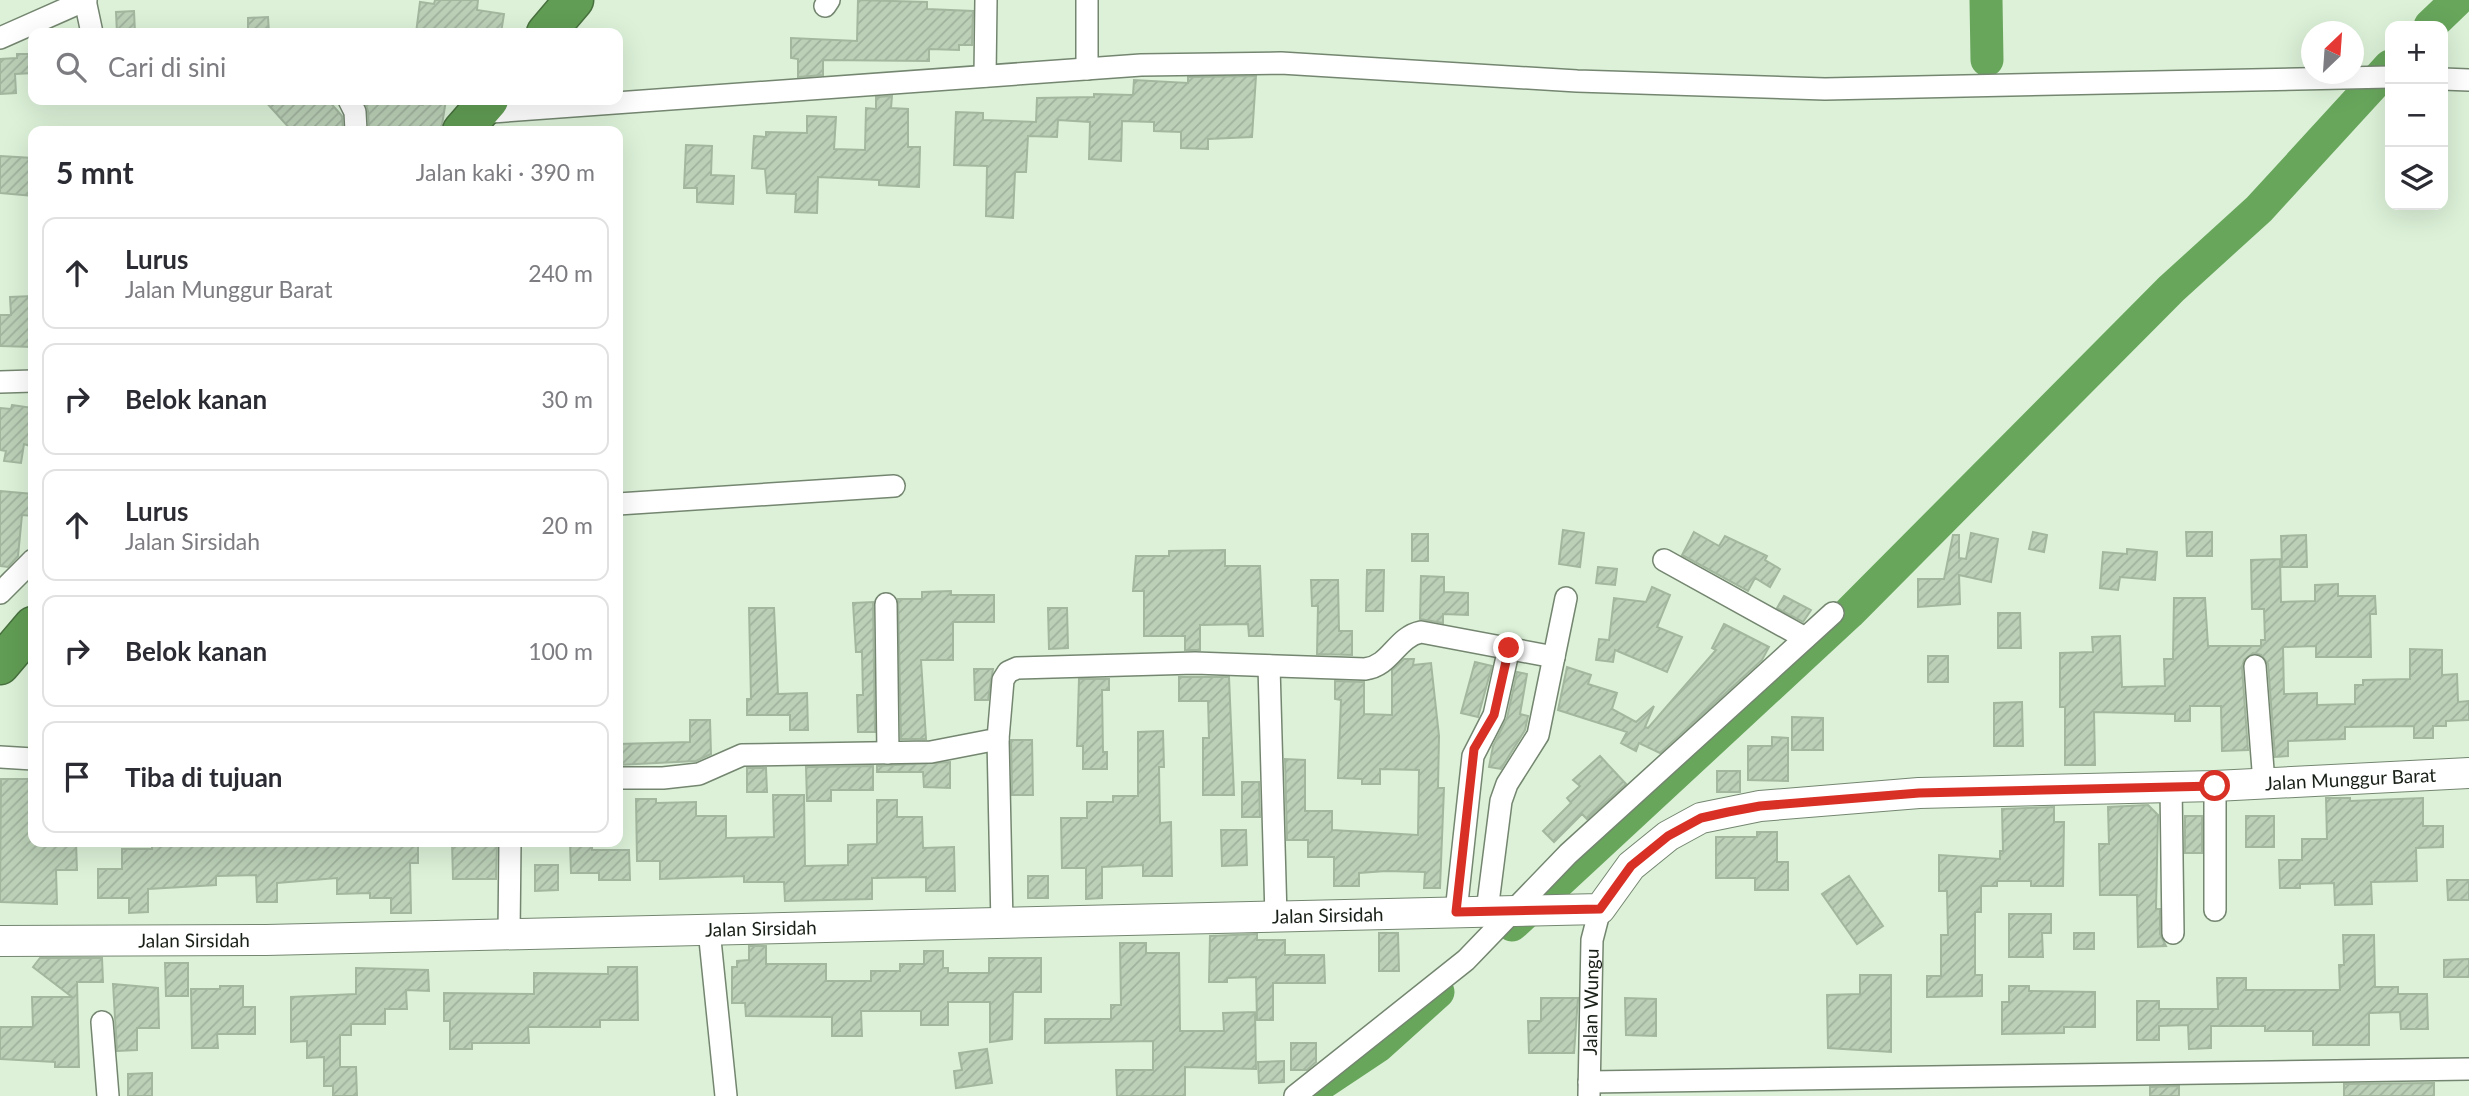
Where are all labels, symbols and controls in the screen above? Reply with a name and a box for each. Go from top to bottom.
north arrow [2301,21,2364,84]
map controls [2385,21,2448,210]
button: + [2385,21,2448,84]
search box [28,28,623,105]
icon: search [52,48,90,86]
text: Cari di sini [108,51,226,83]
button: − [2385,84,2448,147]
button: layers [2385,147,2448,210]
text: 5 mnt [56,154,134,190]
text: Jalan kaki · 390 m [416,158,595,186]
text: Lurus [125,243,188,275]
icon: ahead [58,254,96,292]
text: 240 m [528,259,593,287]
text: Jalan Munggur Barat [125,275,332,303]
icon: right [58,380,96,418]
text: Belok kanan [125,383,267,415]
text: 30 m [542,385,593,413]
text: Lurus [125,495,188,527]
icon: ahead [58,506,96,544]
text: 20 m [542,511,593,539]
text: Jalan Sirsidah [125,527,260,555]
icon: right [58,632,96,670]
route end [1493,632,1524,663]
text: Belok kanan [125,635,267,667]
text: 100 m [528,637,593,665]
icon: arrive [58,758,96,796]
text: Tiba di tujuan [125,761,283,793]
street label: Jalan Munggur Barat [2264,763,2437,794]
route start [2199,770,2230,801]
street label: Jalan Sirsidah [1272,902,1384,928]
street label: Jalan Sirsidah [705,915,817,941]
street label: Jalan Sirsidah [138,928,250,951]
street label: Jalan Wungu [1578,948,1603,1056]

